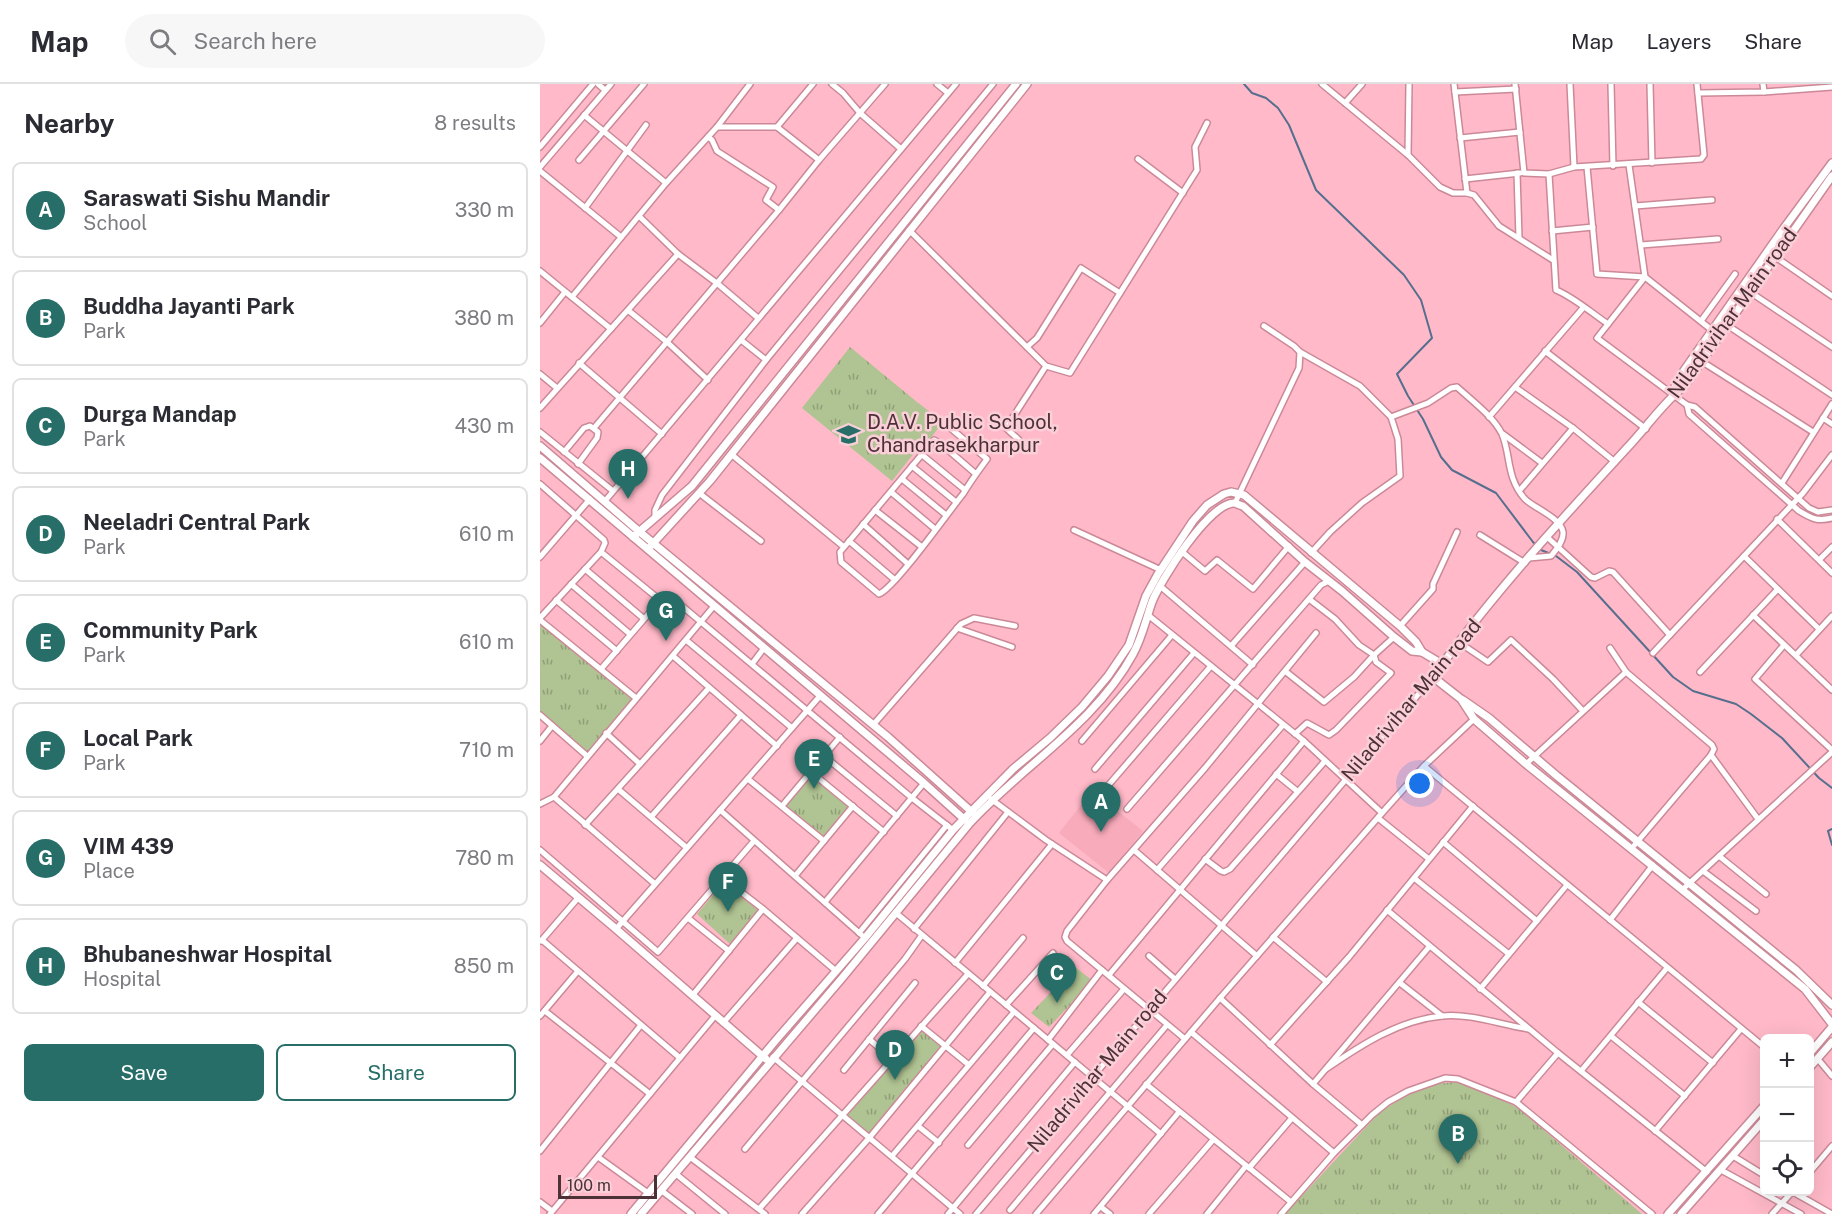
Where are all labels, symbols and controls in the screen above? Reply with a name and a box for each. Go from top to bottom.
search box [125,14,545,68]
text: Map [30,25,89,58]
icon: search [146,25,179,58]
text: Search here [194,28,317,54]
text: Map [1571,29,1614,54]
text: Layers [1647,29,1711,54]
text: Share [1744,29,1802,54]
text: Nearby [24,108,114,139]
text: 8 results [434,111,516,135]
text: Saraswati Sishu Mandir [83,185,330,211]
text: A [38,198,53,222]
text: 330 m [455,198,514,222]
text: School [83,211,147,235]
street label: Niladrivihar Main road [1662,223,1802,403]
text: Buddha Jayanti Park [83,293,295,319]
text: B [39,306,52,330]
text: 380 m [454,306,514,330]
text: Park [83,319,126,343]
text: Durga Mandap [83,401,237,427]
place label: D.A.V. Public School, Chandrasekharpur [867,410,1057,457]
text: C [38,414,53,438]
text: 430 m [455,414,514,438]
school or university icon: D.A.V. Public School, Chandrasekharpur [836,421,862,447]
text: Park [83,427,126,451]
pin: H [608,450,647,499]
text: Neeladri Central Park [83,509,310,535]
text: D [38,522,53,546]
text: 610 m [459,522,514,546]
text: Park [83,535,126,559]
pin: G [646,592,686,641]
street label: Niladrivihar Main road [1336,614,1486,786]
text: Community Park [83,617,258,643]
text: E [39,630,52,654]
text: 610 m [459,630,514,654]
text: Park [83,643,126,667]
text: Local Park [83,725,193,751]
text: F [39,738,52,762]
text: 710 m [459,738,514,762]
pin: E [794,740,834,789]
text: Park [83,751,126,775]
your location [1405,769,1434,798]
pin: A [1082,782,1120,832]
text: VIM 439 [83,833,174,859]
text: G [38,846,53,870]
text: 780 m [455,846,514,870]
text: Place [83,859,135,883]
pin: F [708,862,747,912]
text: Bhubaneshwar Hospital [83,941,332,967]
text: H [38,954,53,978]
text: 850 m [454,954,514,978]
pin: C [1038,954,1076,1003]
text: Hospital [83,967,161,991]
street label: Niladrivihar Main road [1022,985,1172,1157]
pin: D [876,1030,914,1080]
map controls [1760,1034,1814,1196]
button: + [1760,1034,1814,1088]
button: Save [24,1044,264,1101]
button: Share [276,1044,516,1101]
button: − [1760,1088,1814,1142]
pin: B [1438,1114,1478,1164]
button: locate [1760,1142,1814,1196]
scale bar [558,1172,657,1200]
text: 100 m [567,1176,611,1195]

